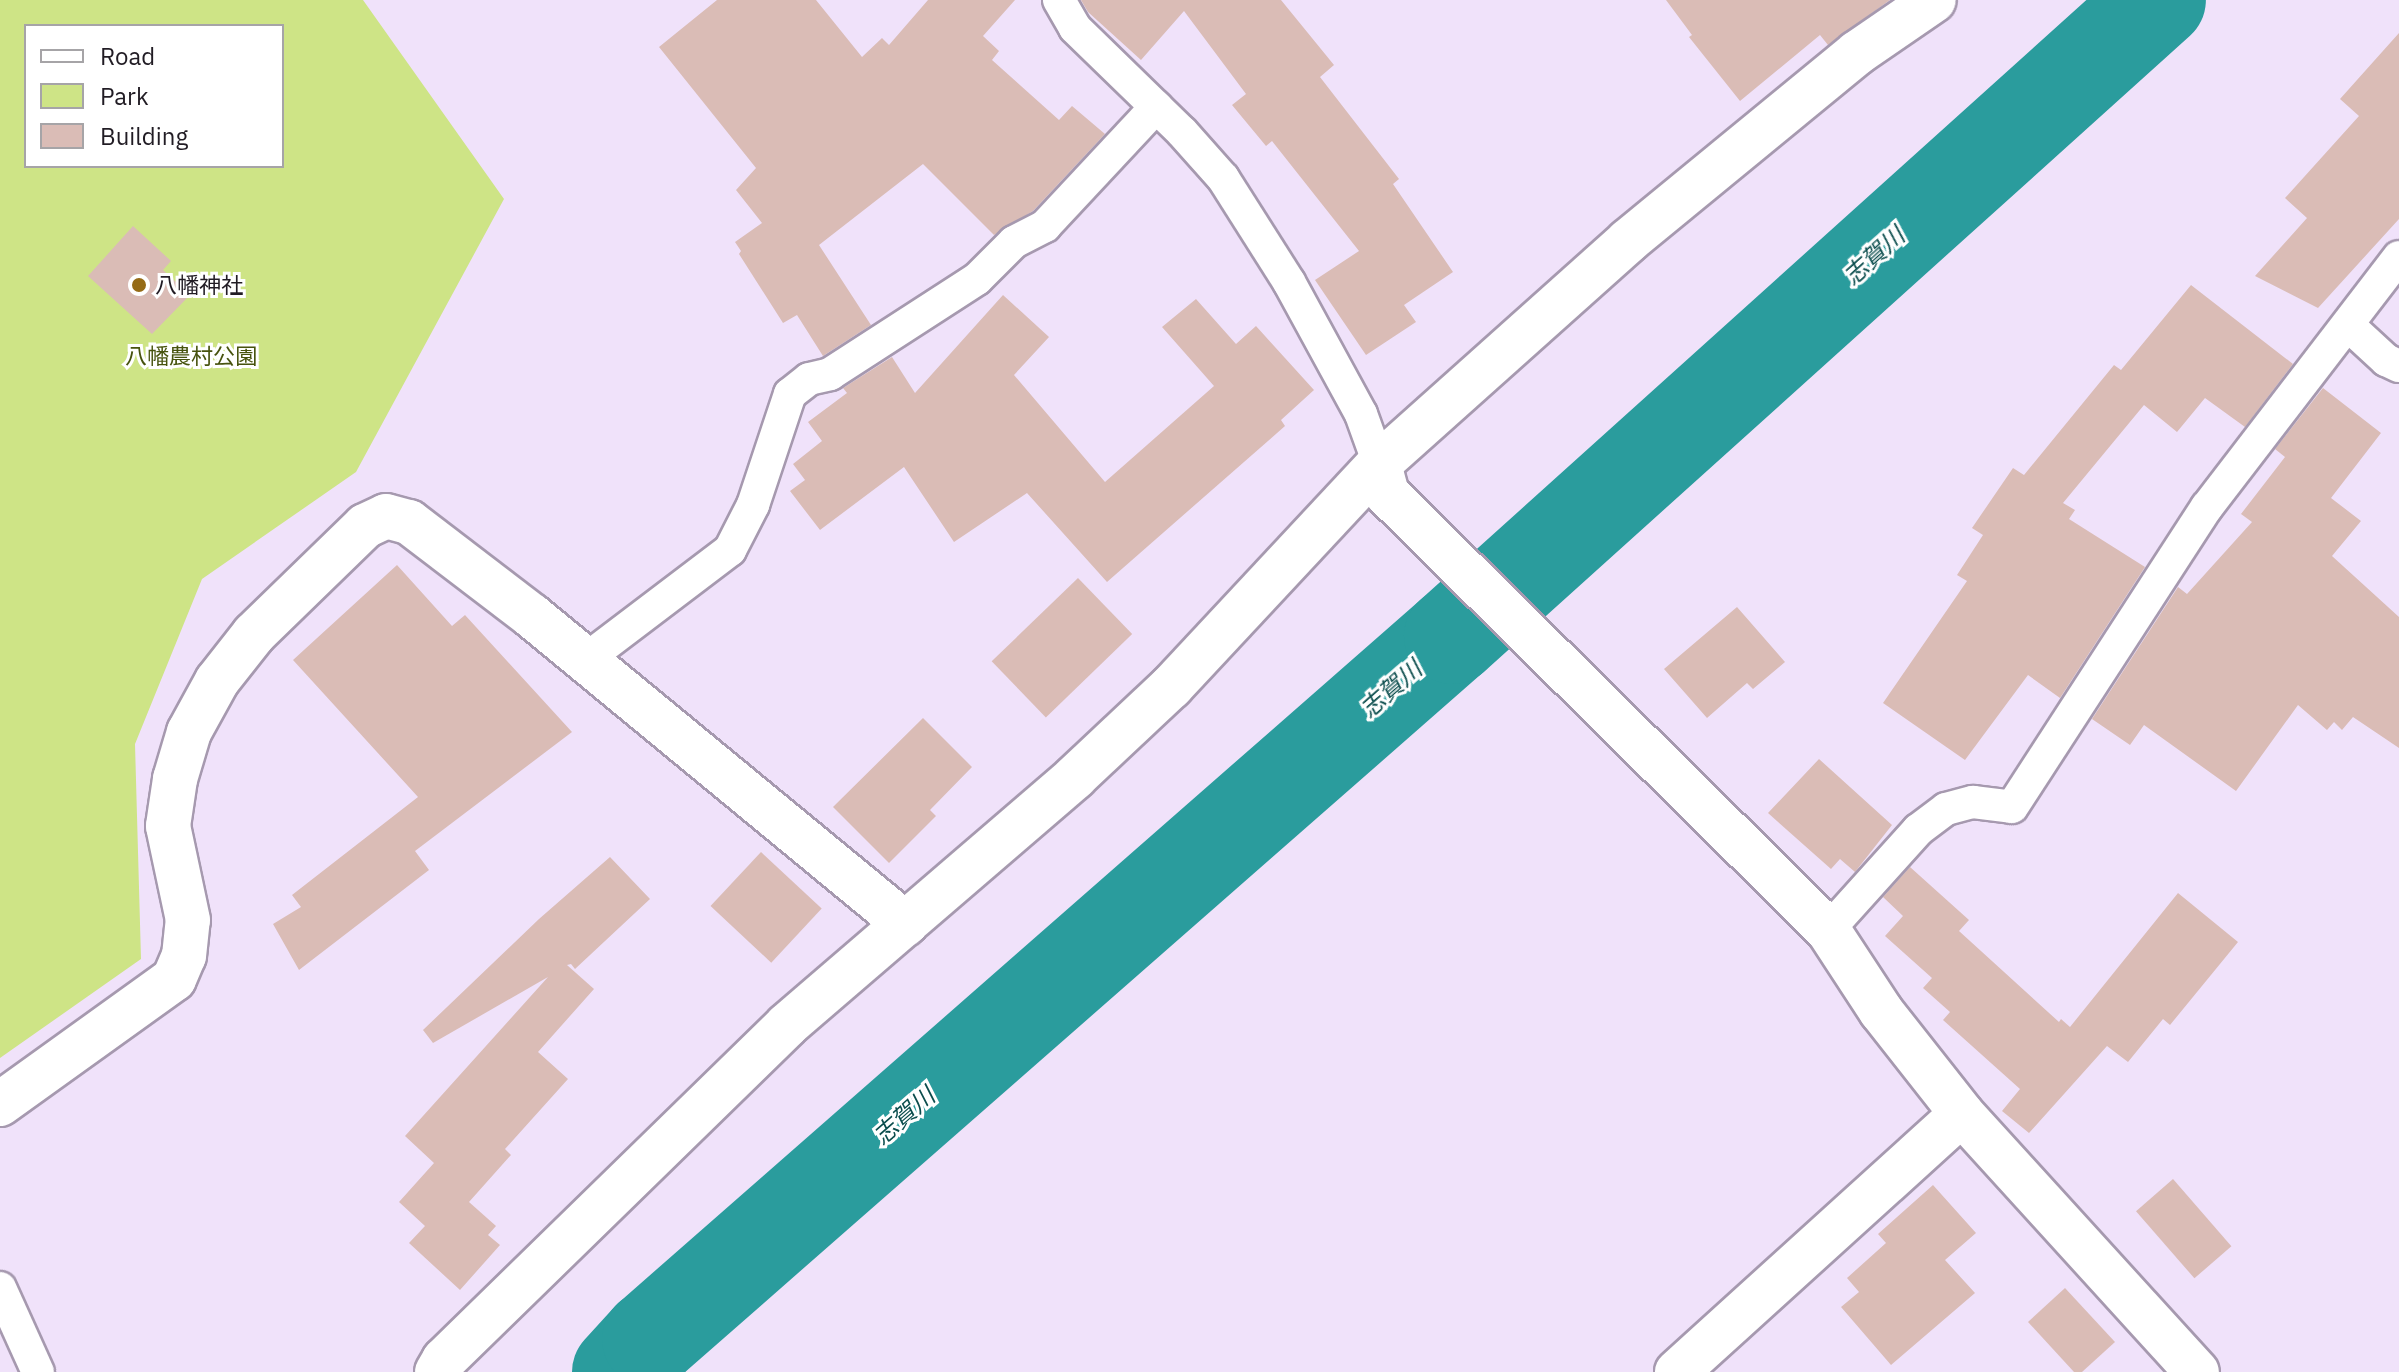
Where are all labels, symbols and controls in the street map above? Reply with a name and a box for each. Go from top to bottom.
legend [24,24,284,168]
text: Road [100,40,155,72]
text: Park [100,80,149,112]
text: Building [100,120,188,152]
water label: 志賀川 [1838,221,1910,291]
place label: 八幡神社 [155,272,243,298]
marker: 八幡神社 [130,276,148,294]
park label: 八幡農村公園 [125,343,257,369]
water label: 志賀川 [1354,655,1428,723]
water label: 志賀川 [867,1082,941,1150]

